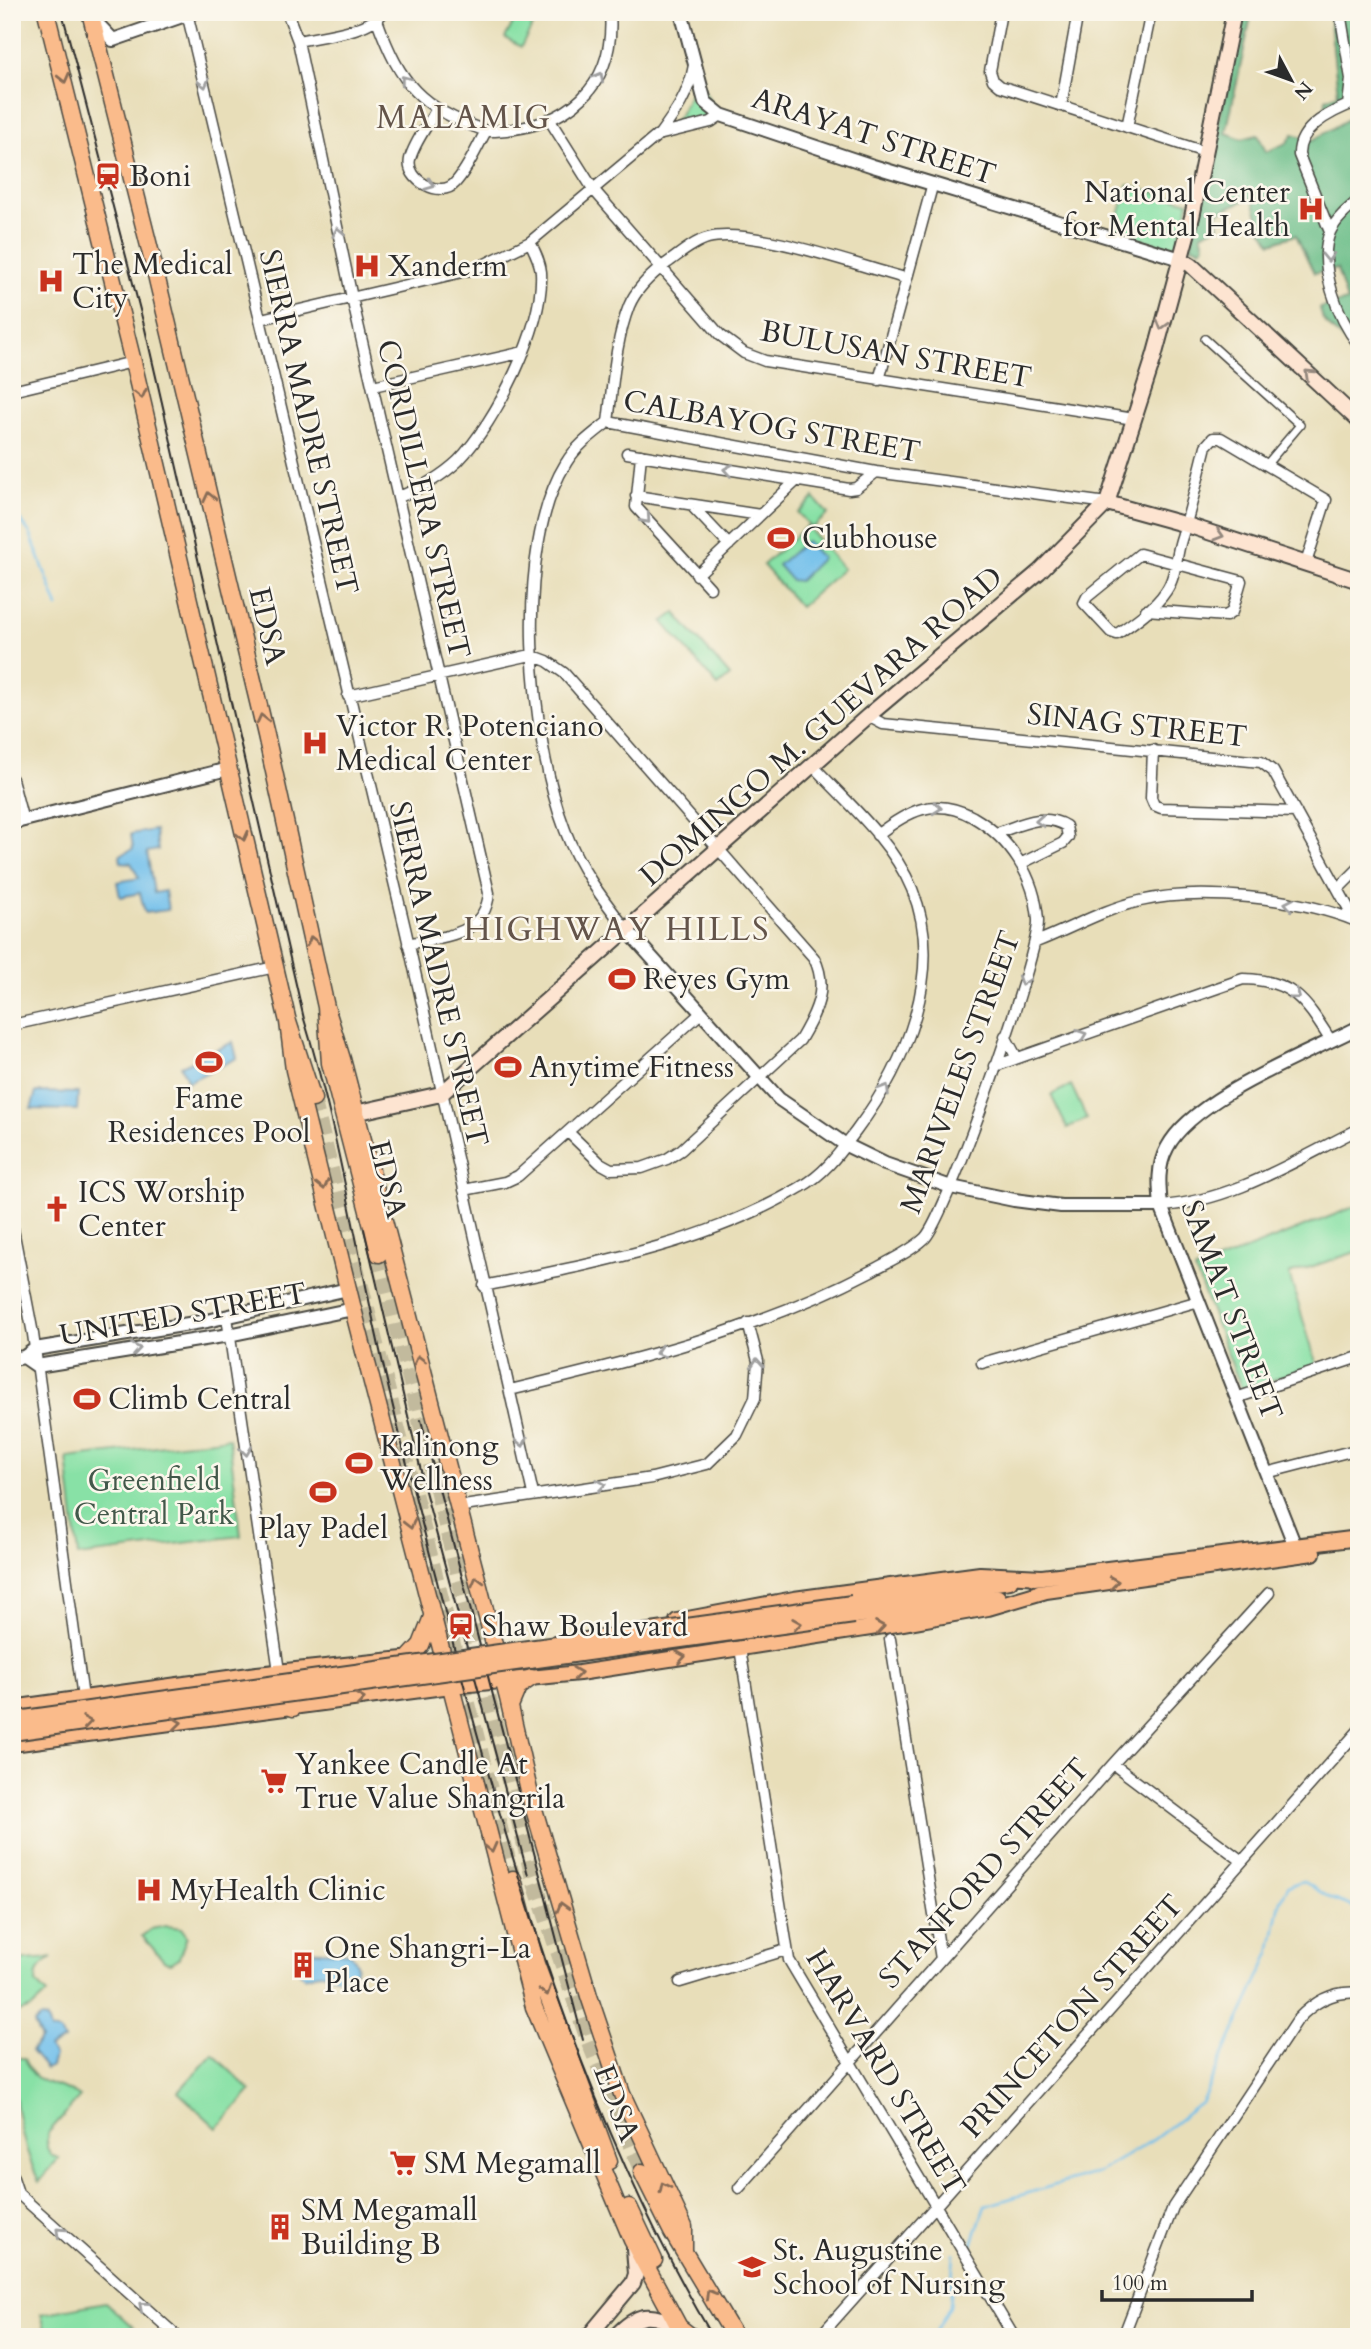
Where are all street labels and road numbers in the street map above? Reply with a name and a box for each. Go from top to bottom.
street label: ARAYAT STREET [747,78,1001,195]
street label: SIERRA MADRE STREET [249,246,368,599]
street label: BULUSAN STREET [757,310,1035,399]
street label: CORDILLERA STREET [367,336,480,663]
street label: CALBAYOG STREET [620,380,924,473]
street label: DOMINGO M. GUEVARA ROAD [631,557,1012,896]
street label: EDSA [239,583,297,670]
street label: SINAG STREET [1025,694,1249,757]
street label: SIERRA MADRE STREET [379,798,498,1151]
street label: MARIVELES STREET [890,925,1031,1219]
street label: EDSA [358,1136,417,1223]
street label: SAMAT STREET [1171,1194,1292,1426]
street label: UNITED STREET [56,1273,310,1356]
street label: STANFORD STREET [870,1749,1099,1997]
street label: PRINCETON STREET [952,1886,1193,2147]
street label: HARVARD STREET [796,1941,975,2203]
street label: EDSA [583,2059,650,2148]

